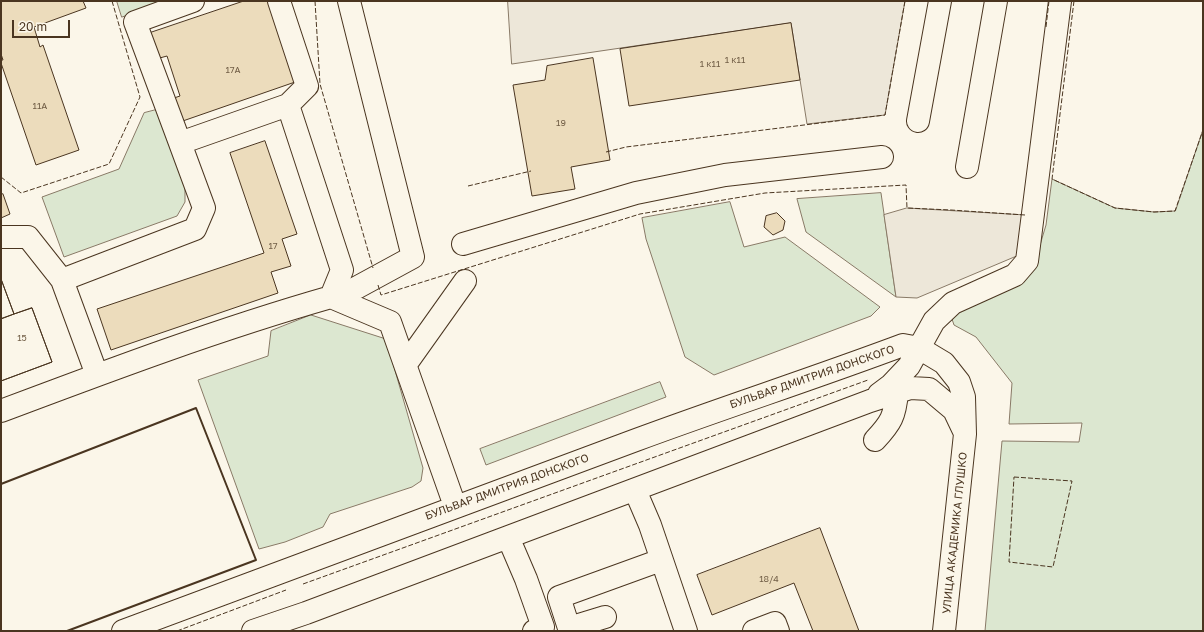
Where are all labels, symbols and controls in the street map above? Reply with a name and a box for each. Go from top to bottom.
scale bar [14,12,72,38]
text: 20 m [19,19,47,34]
house number: 1 к11 [725,55,745,65]
house number: 1 к11 [700,59,720,69]
house number: 17А [225,65,241,75]
house number: 11А [33,101,47,111]
house number: 19 [556,118,566,128]
house number: 17 [268,241,278,251]
house number: 15 [17,333,27,343]
street label: БУЛЬВАР ДМИТРИЯ ДОНСКОГО [728,343,896,411]
street label: БУЛЬВАР ДМИТРИЯ ДОНСКОГО [423,451,591,523]
street label: УЛИЦА АКАДЕМИКА ГЛУШКО [940,451,970,615]
house number: 18/4 [759,574,779,584]

